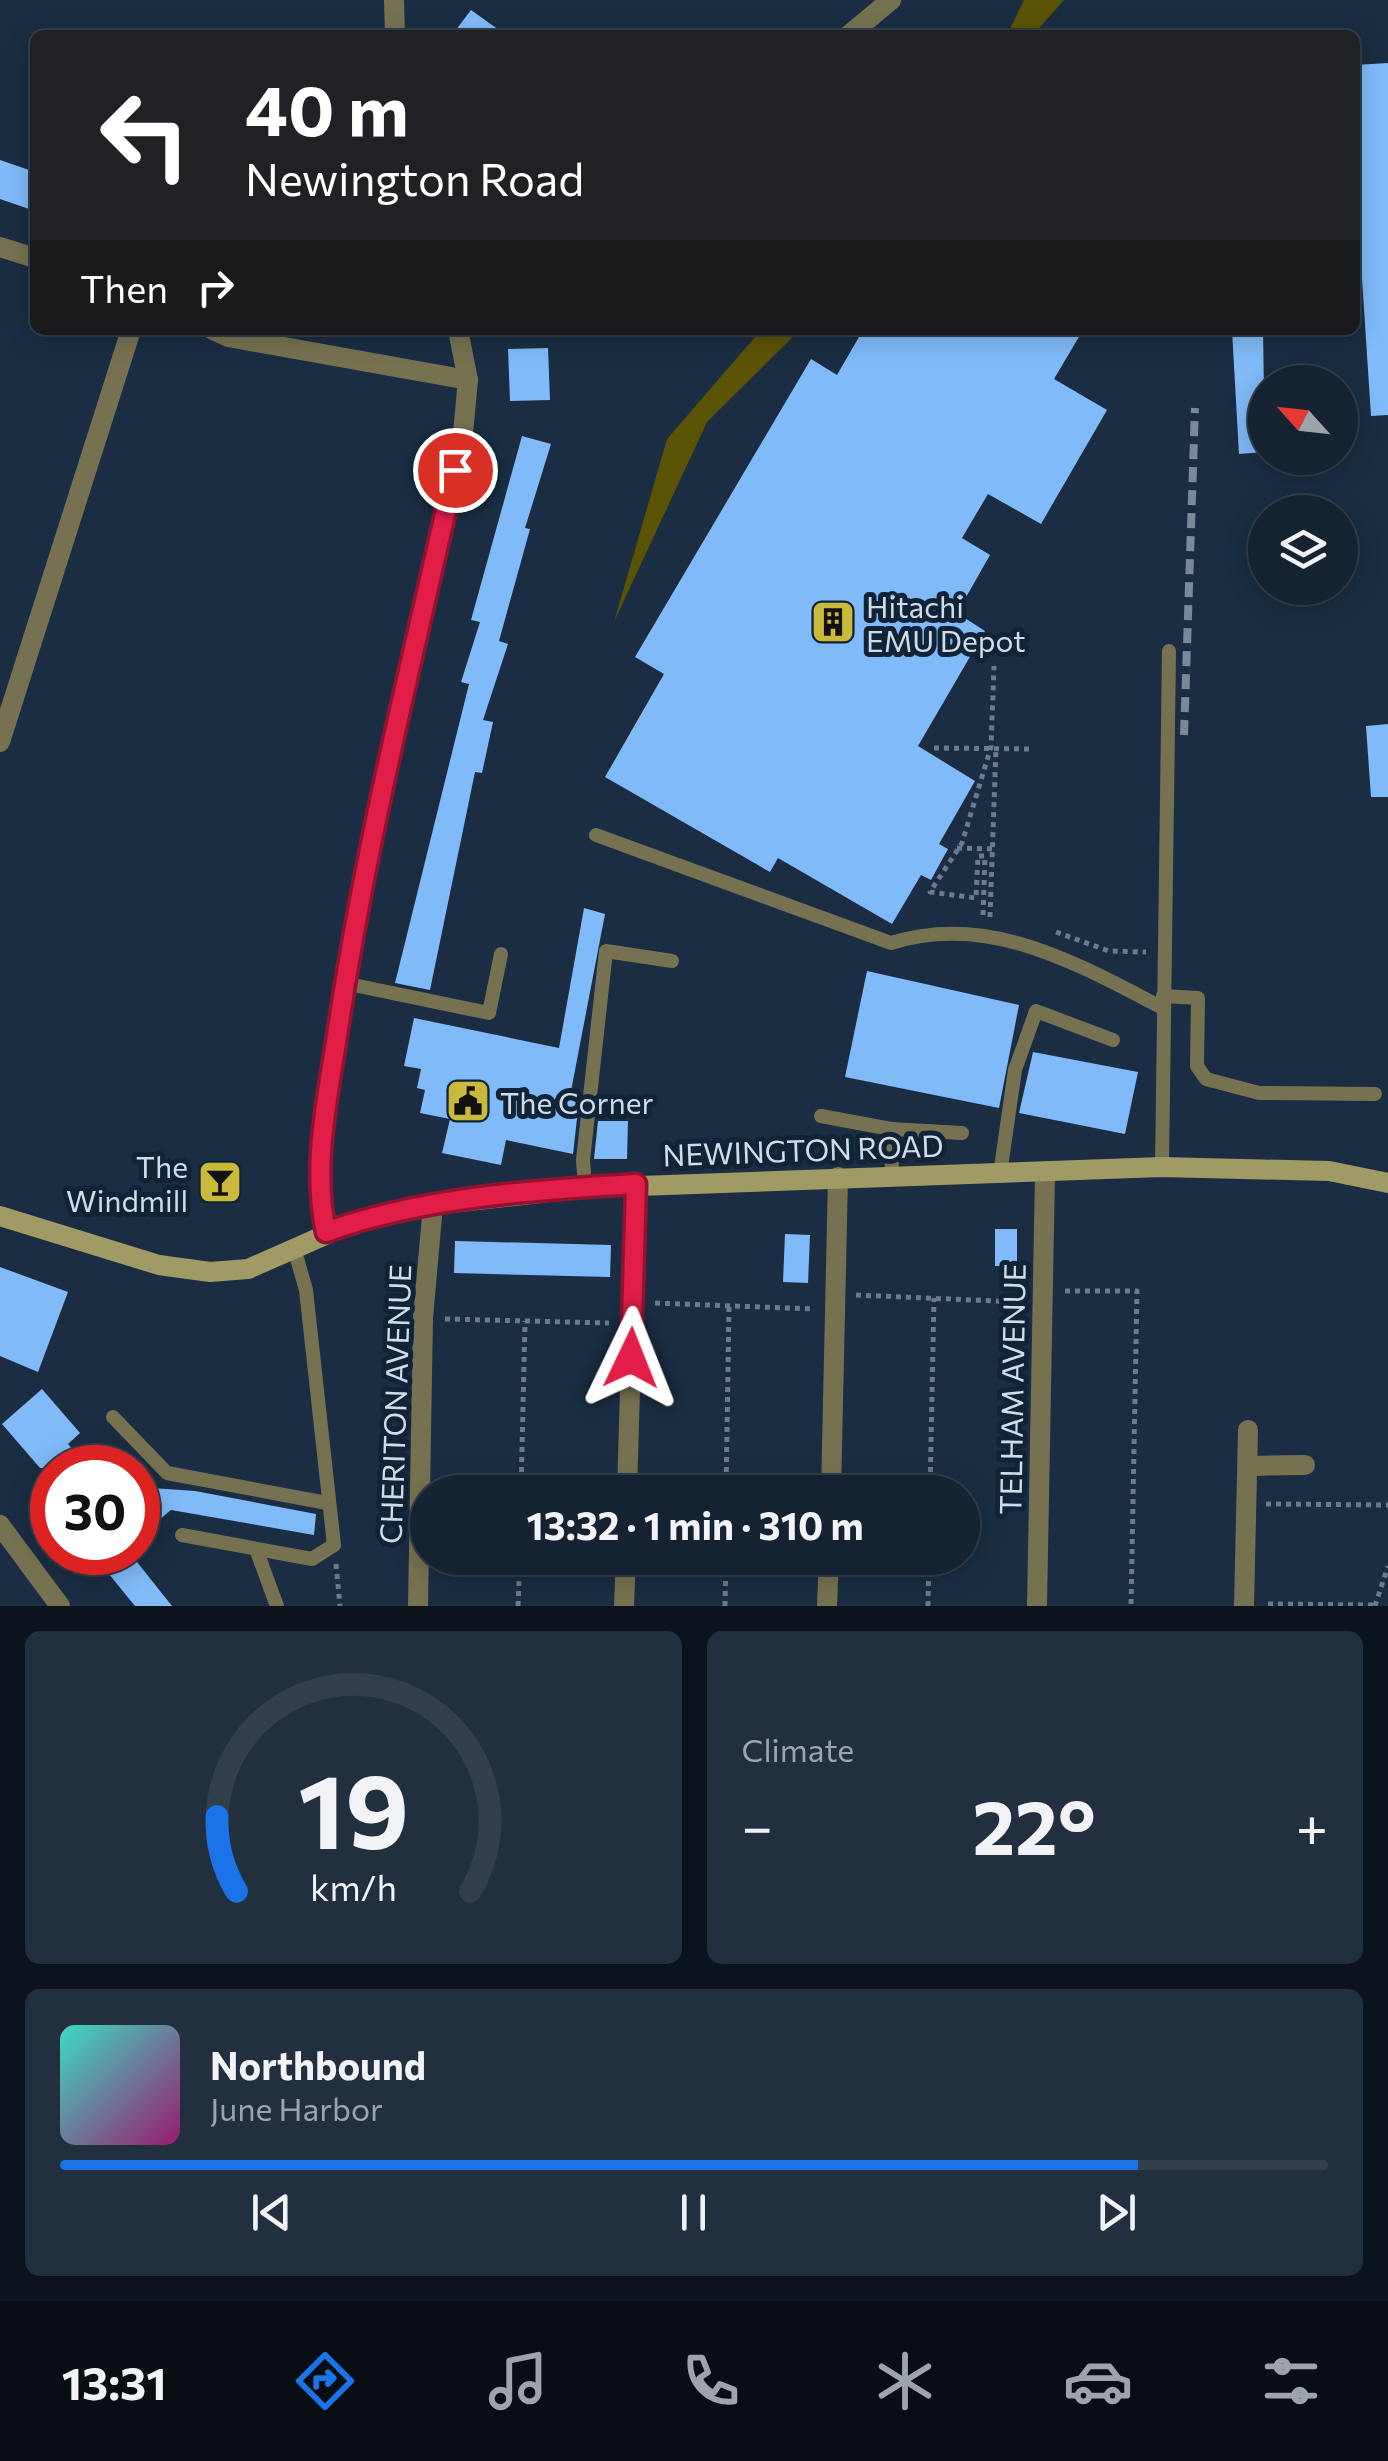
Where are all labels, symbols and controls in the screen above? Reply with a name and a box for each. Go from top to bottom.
text: 40 m [245,65,409,150]
icon: left [80,70,210,200]
text: Newington Road [245,150,584,205]
icon: right [188,260,243,315]
text: Then [80,264,168,311]
north arrow [1248,365,1358,475]
map controls [1248,365,1358,605]
pin [413,428,498,513]
icon: arrive [428,443,483,498]
button: layers [1248,495,1358,605]
place label: Hitachi EMU Depot [866,587,1026,658]
building icon: Hitachi EMU Depot [810,599,856,645]
public building icon: The Corner [445,1078,491,1124]
place label: The Corner [500,1083,653,1120]
street label: NEWINGTON ROAD [662,1126,944,1172]
place label: The Windmill [66,1147,188,1218]
bar icon: The Windmill [197,1159,243,1205]
street label: TELHAM AVENUE [990,1263,1032,1515]
street label: CHERITON AVENUE [371,1264,417,1544]
position arrow [579,1306,683,1410]
speed limit sign: 30 [30,1445,160,1575]
text: 13:32 · 1 min · 310 m [526,1501,864,1548]
text: Climate [742,1729,854,1769]
text: 19 [298,1743,409,1870]
text: 22° [972,1779,1096,1870]
text: − [742,1791,773,1858]
text: + [1296,1791,1328,1858]
text: km/h [310,1865,397,1908]
text: Northbound [210,2041,426,2088]
text: June Harbor [210,2088,383,2128]
icon: previous [244,2185,299,2240]
icon: pause [666,2185,721,2240]
icon: next [1089,2185,1144,2240]
icon: directions [290,2346,360,2416]
icon: music [483,2346,553,2416]
icon: phone [676,2346,746,2416]
icon: climate [870,2346,940,2416]
icon: car [1063,2346,1133,2416]
icon: filters [1256,2346,1326,2416]
text: 13:31 [62,2354,167,2409]

